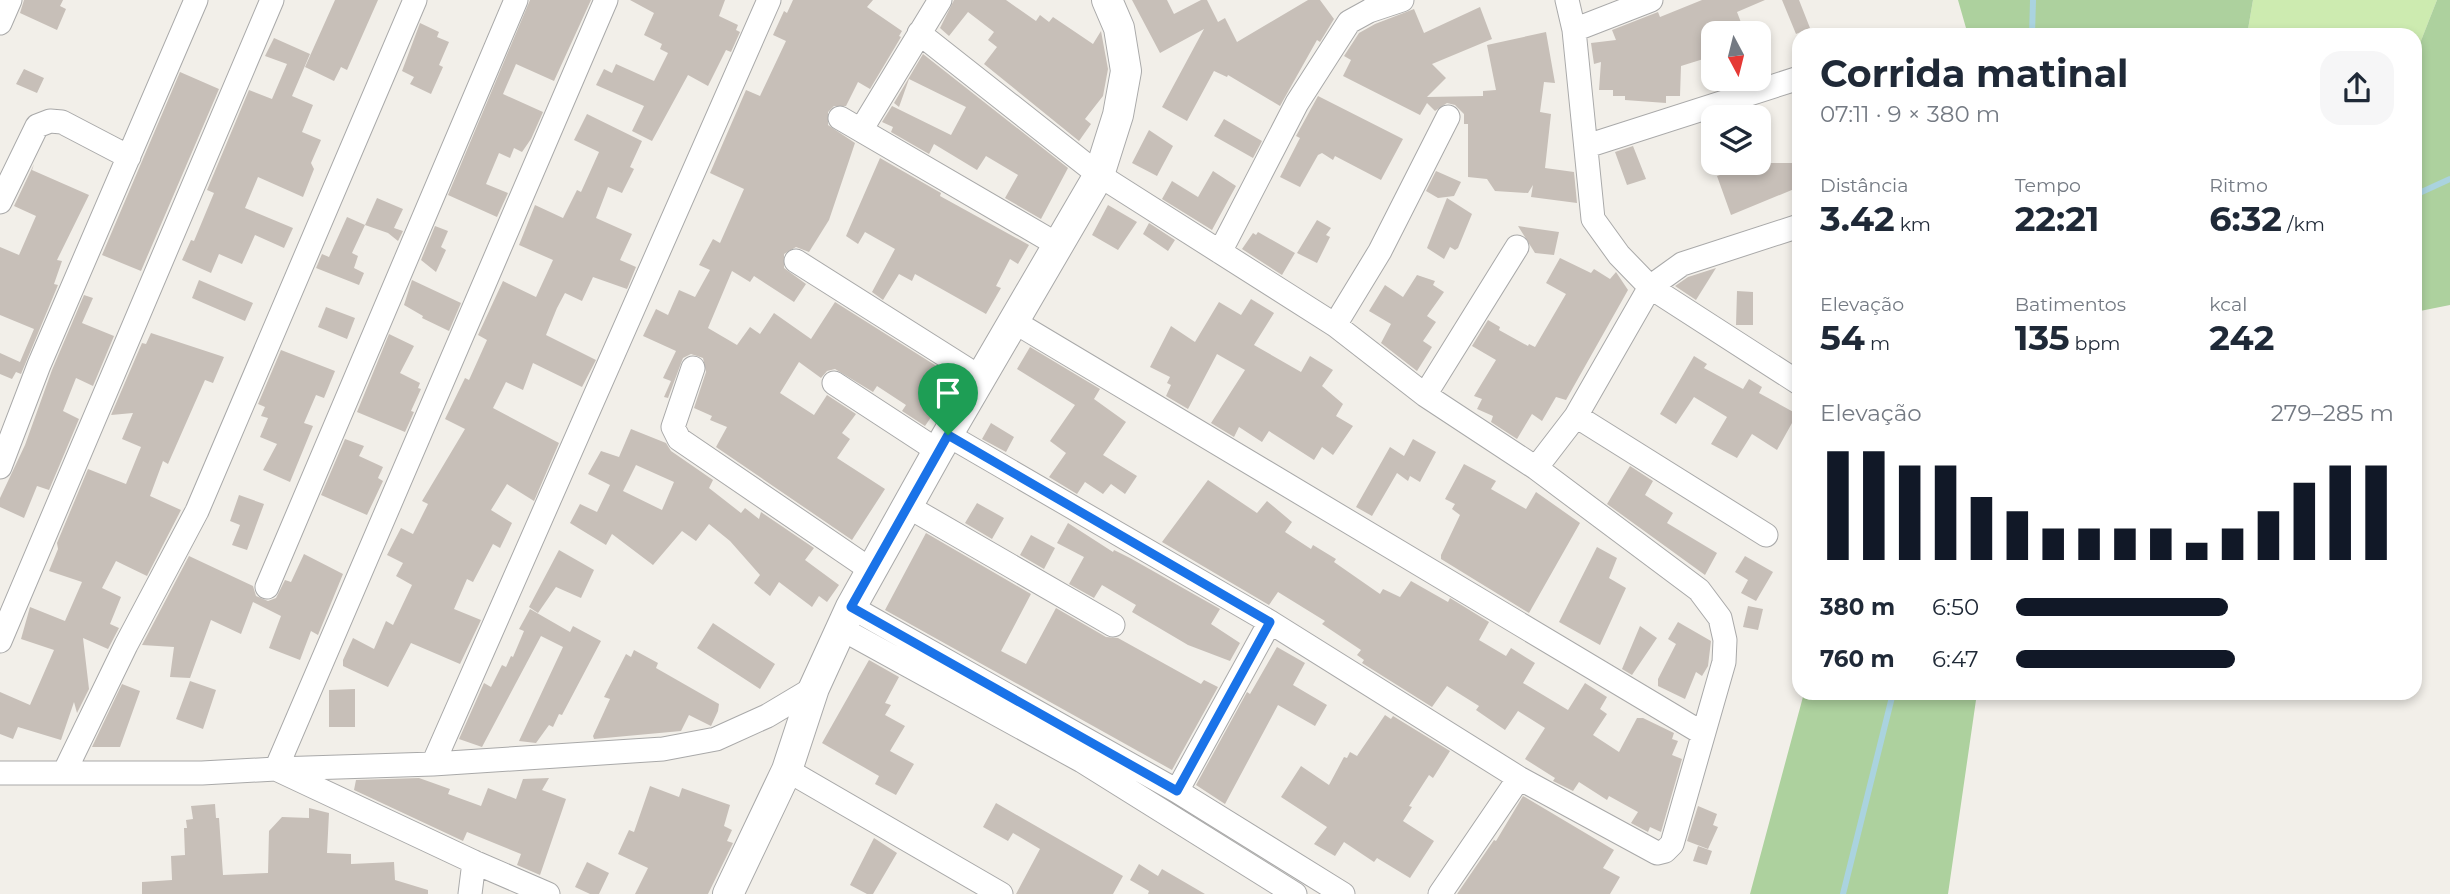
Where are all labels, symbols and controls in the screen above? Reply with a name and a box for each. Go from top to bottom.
north arrow [1701,21,1771,91]
map controls [1701,21,1771,175]
text: Corrida matinal [1820,50,2129,97]
button: share [2320,51,2394,125]
text: 07:11 · 9 × 380 m [1820,100,2000,128]
button: layers [1701,105,1771,175]
text: Distância [1820,174,1908,197]
text: Tempo [2015,174,2081,197]
text: Ritmo [2209,174,2268,197]
text: 3.42 [1820,197,1895,240]
text: 22:21 [2015,197,2100,240]
text: 6:32 [2209,197,2282,240]
text: km [1895,213,1931,236]
text: /km [2282,213,2325,236]
text: Elevação [1820,293,1904,316]
text: Batimentos [2015,293,2126,316]
text: kcal [2209,293,2247,316]
text: 54 [1820,316,1865,359]
text: 135 [2015,316,2070,359]
text: 242 [2209,316,2274,359]
text: m [1865,332,1890,355]
text: bpm [2070,332,2120,355]
pin [918,363,978,435]
icon: arrive [929,374,967,412]
text: Elevação [1820,399,1922,427]
text: 279–285 m [2271,399,2394,427]
text: 380 m [1820,593,1895,621]
text: 6:50 [1932,593,1979,621]
text: 760 m [1820,645,1895,673]
text: 6:47 [1932,645,1979,673]

